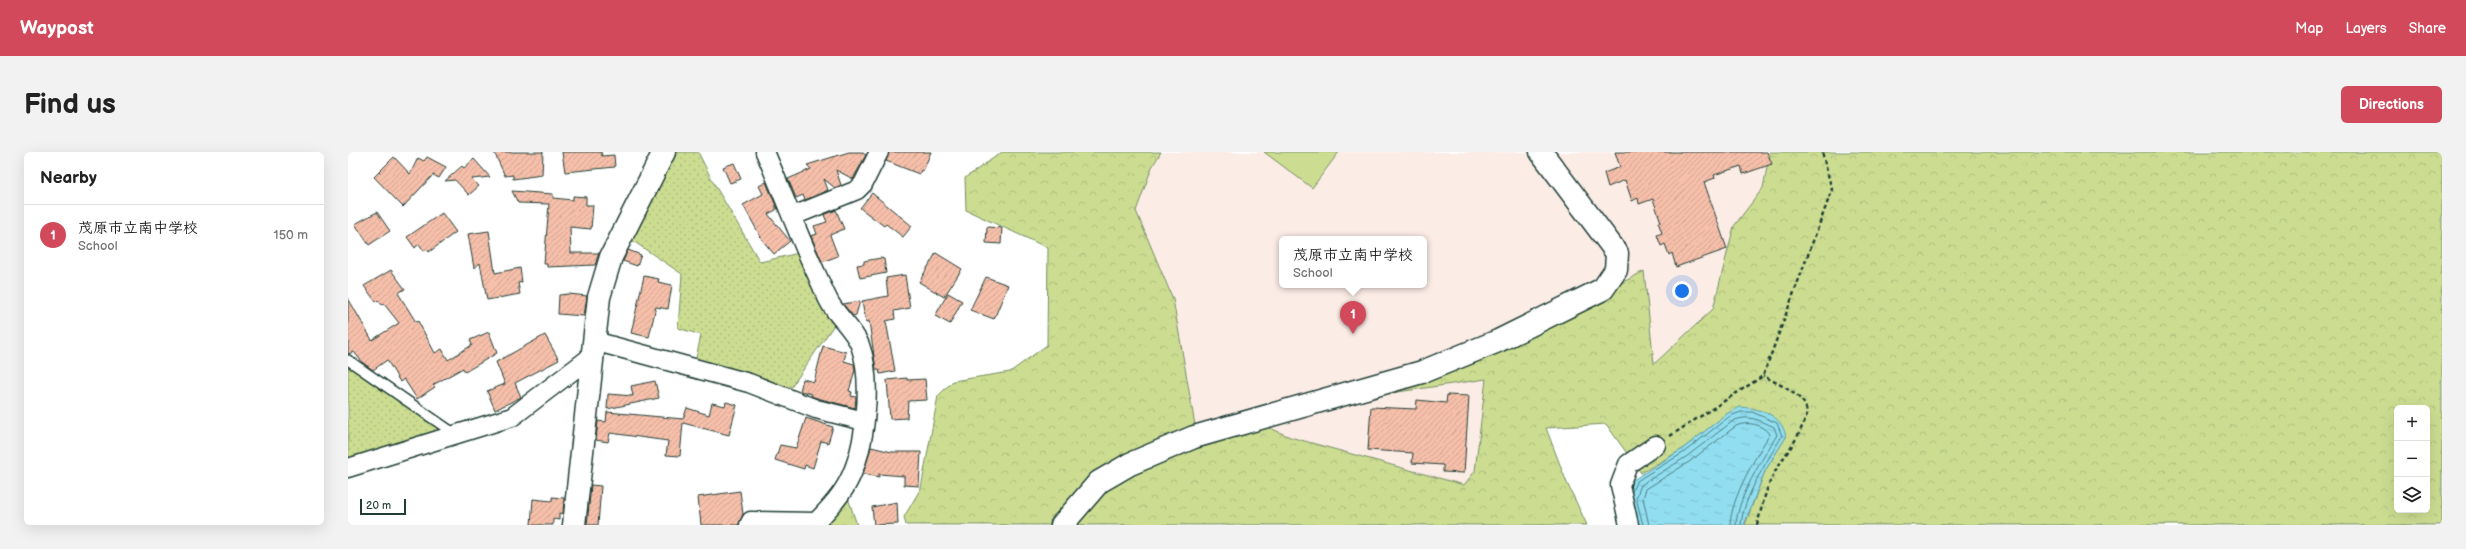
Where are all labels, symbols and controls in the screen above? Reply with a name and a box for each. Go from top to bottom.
text: Waypost [20,17,94,40]
text: Map [2295,20,2323,37]
text: Layers [2345,20,2387,37]
text: Share [2409,20,2446,37]
button: Directions [2341,86,2442,123]
text: Find us [24,88,116,121]
text: Nearby [40,168,97,188]
text: 茂原市立南中学校 [78,219,198,238]
text: 1 [50,227,56,243]
text: 150 m [274,227,308,243]
popup [1279,236,1427,288]
text: School [78,238,118,254]
text: 茂原市立南中学校 [1293,246,1413,265]
text: School [1293,265,1333,281]
your location [1672,281,1692,301]
pin: 1 [1340,301,1366,334]
map controls [2394,405,2430,513]
button: + [2394,405,2430,441]
button: − [2394,441,2430,477]
button: layers [2394,477,2430,513]
scale bar [360,497,406,516]
text: 20 m [366,499,391,512]

